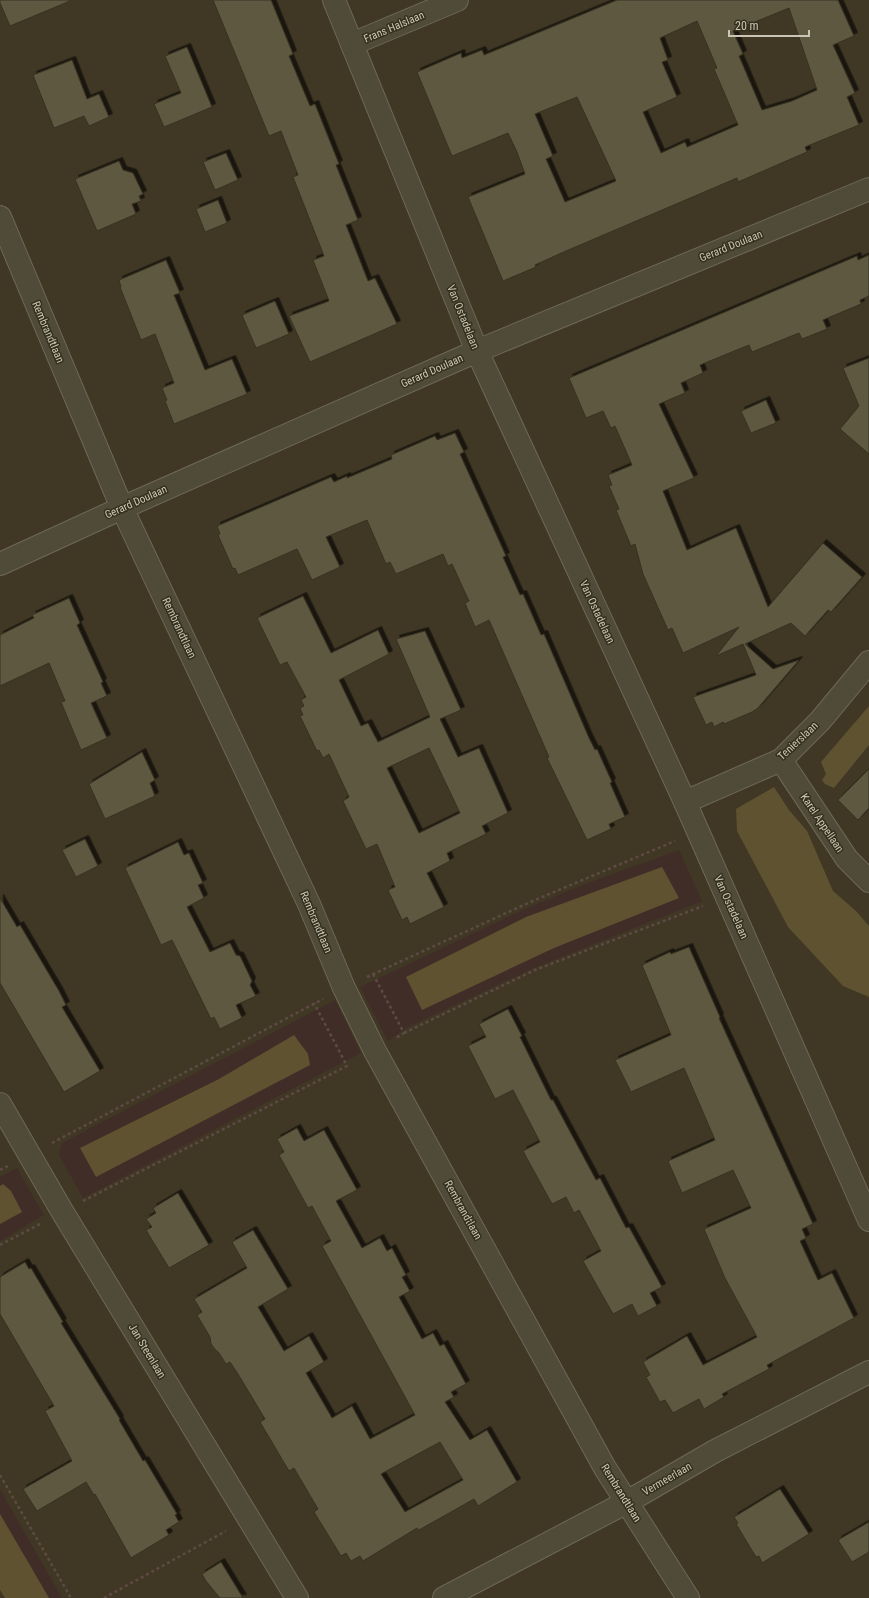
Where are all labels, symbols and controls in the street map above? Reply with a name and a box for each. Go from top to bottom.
street label: Frans Halslaan [362,8,426,46]
scale bar [729,12,809,38]
text: 20 m [735,19,759,33]
street label: Gerard Doulaan [698,227,764,265]
street label: Van Ostadelaan [444,283,482,351]
street label: Rembrandtlaan [29,299,67,365]
street label: Gerard Doulaan [399,351,465,391]
street label: Gerard Doulaan [103,482,169,522]
street label: Van Ostadelaan [577,578,617,646]
street label: Rembrandtlaan [159,596,199,660]
street label: Tenierslaan [775,719,821,763]
street label: Karel Appellaan [798,791,846,855]
street label: Van Ostadelaan [711,873,751,941]
street label: Rembrandtlaan [297,889,335,955]
street label: Rembrandtlaan [441,1178,485,1242]
street label: Jan Steenlaan [126,1321,168,1381]
street label: Vermeerlaan [640,1460,694,1498]
street label: Rembrandtlaan [598,1462,644,1524]

